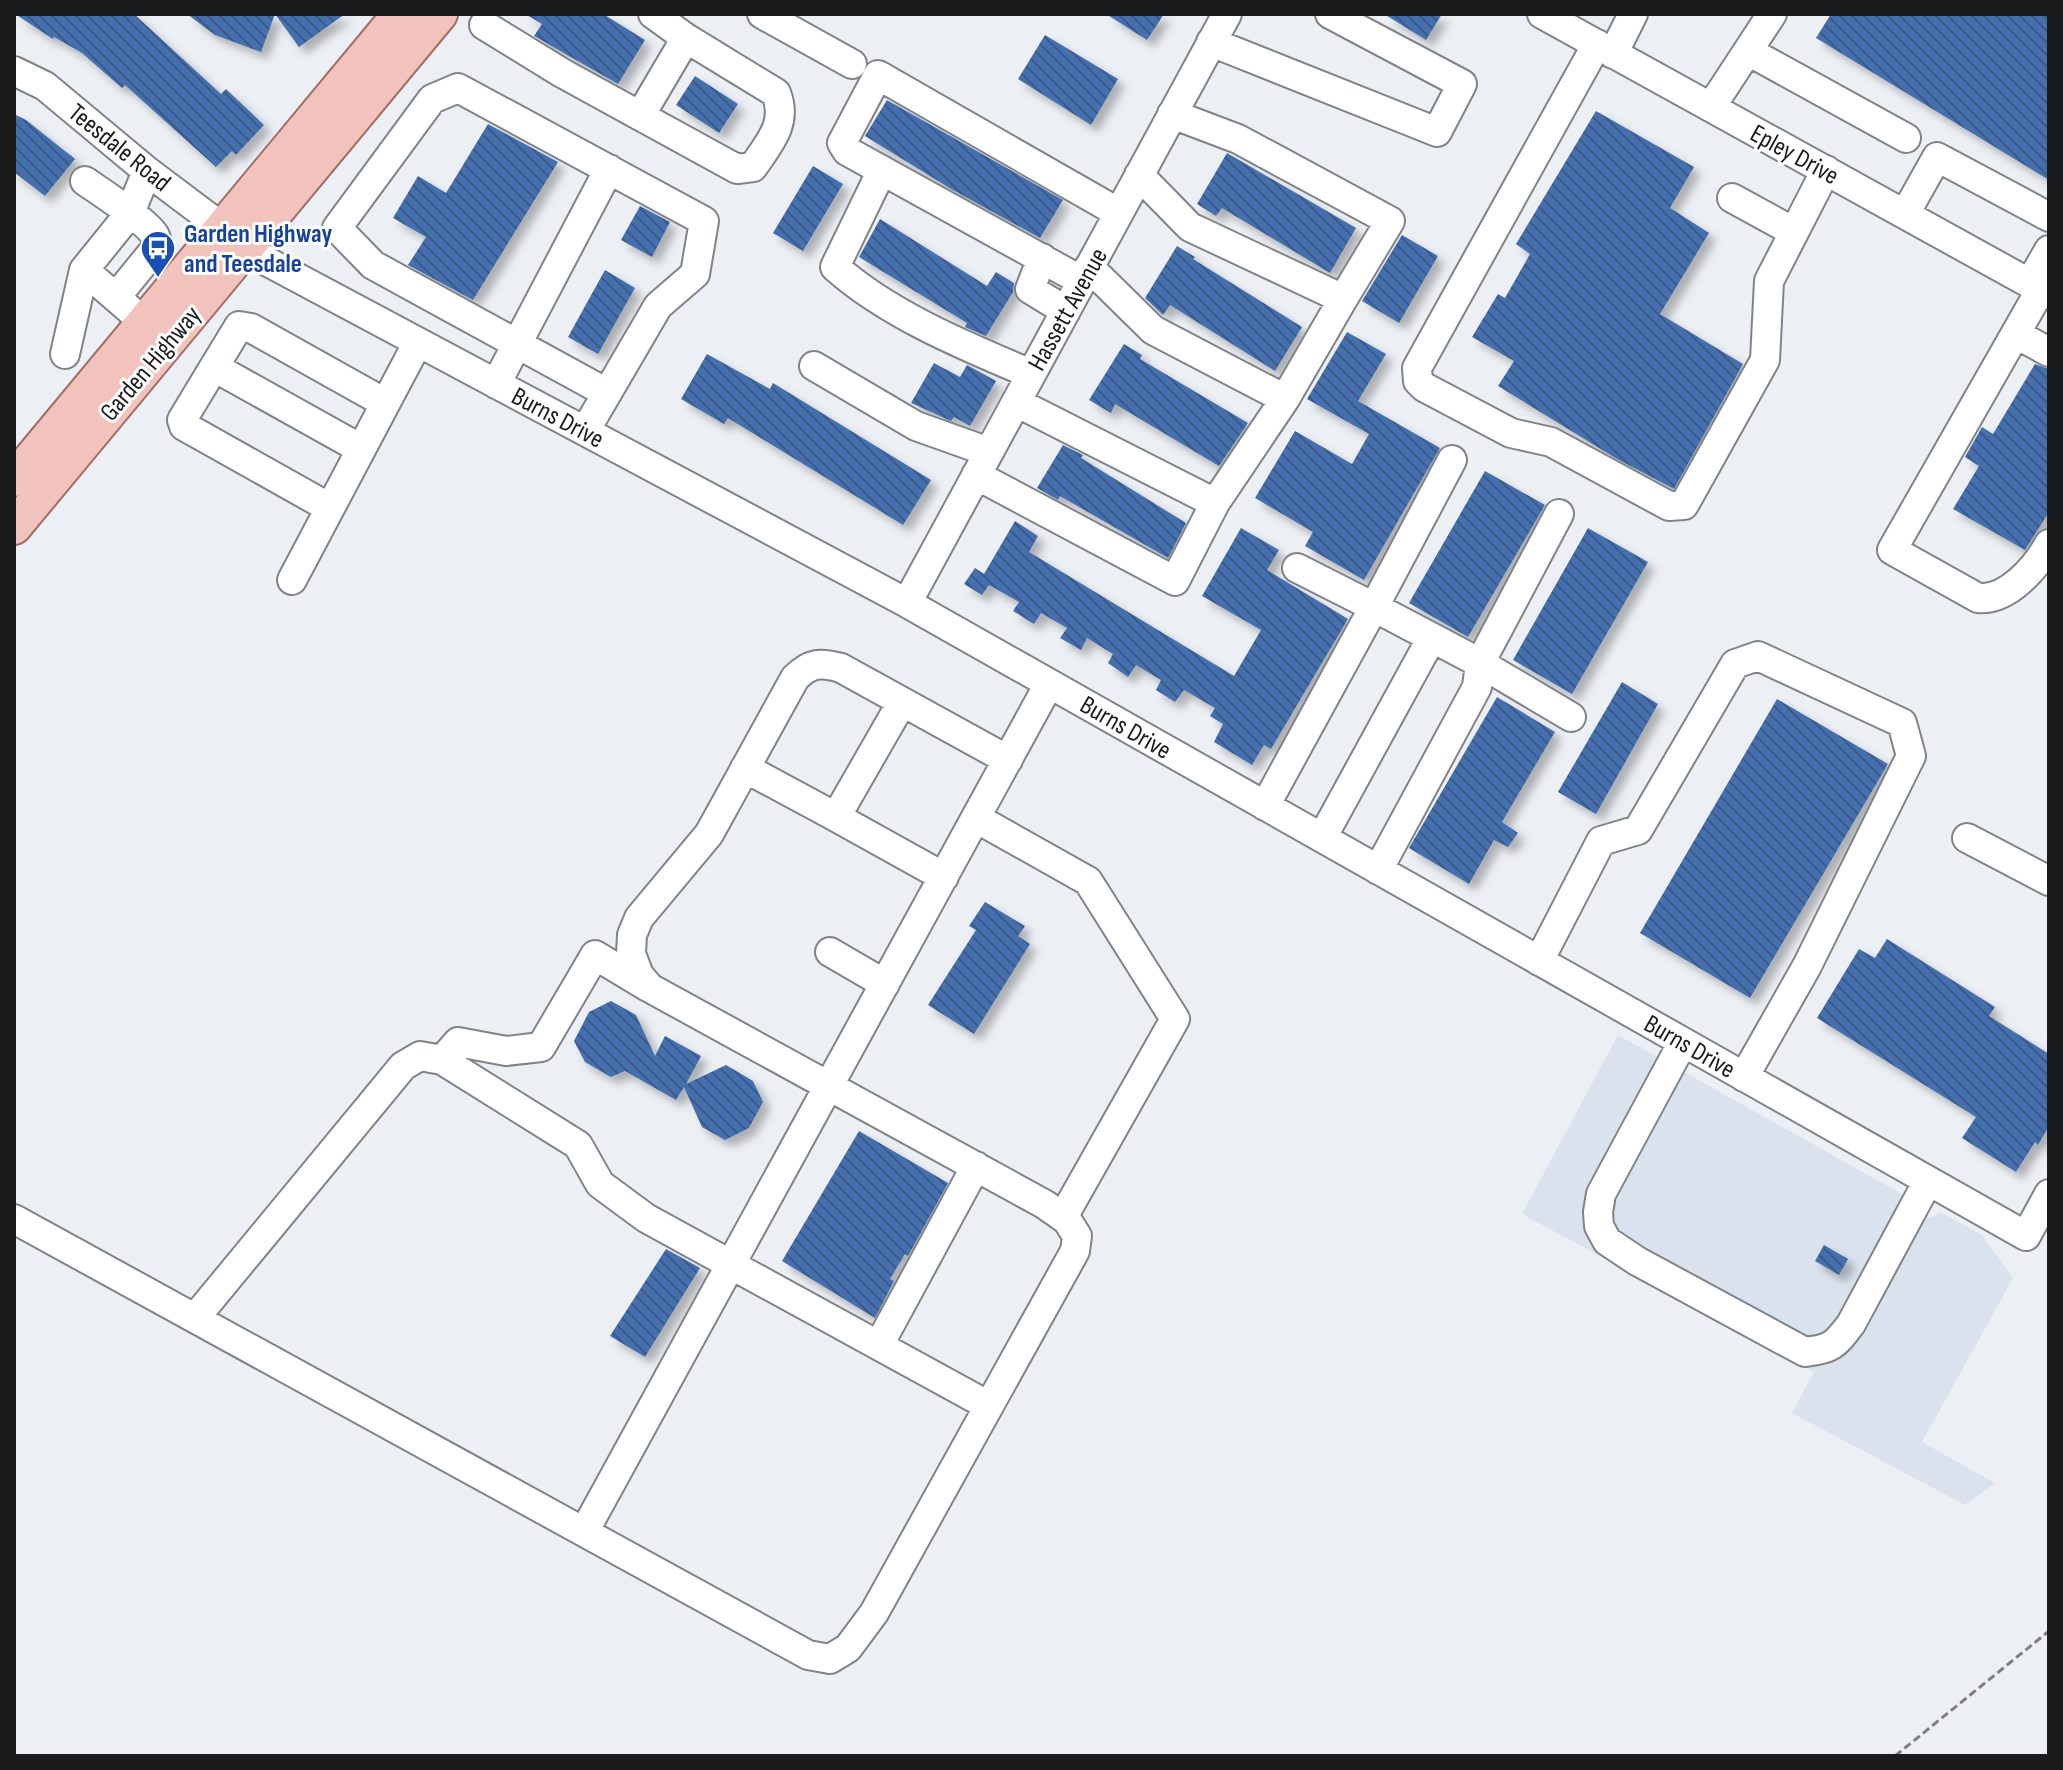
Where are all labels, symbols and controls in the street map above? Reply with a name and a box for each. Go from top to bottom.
street label: Teesdale Road [62,98,176,199]
street label: Epley Drive [1745,118,1844,192]
place label: Garden Highway and Teesdale [184,219,332,280]
bus stop icon: Garden Highway and Teesdale [139,229,177,279]
street label: Hassett Avenue [1022,243,1115,377]
street label: Garden Highway [94,300,208,428]
street label: Burns Drive [506,381,609,455]
street label: Burns Drive [1074,690,1176,767]
street label: Burns Drive [1638,1009,1740,1086]

